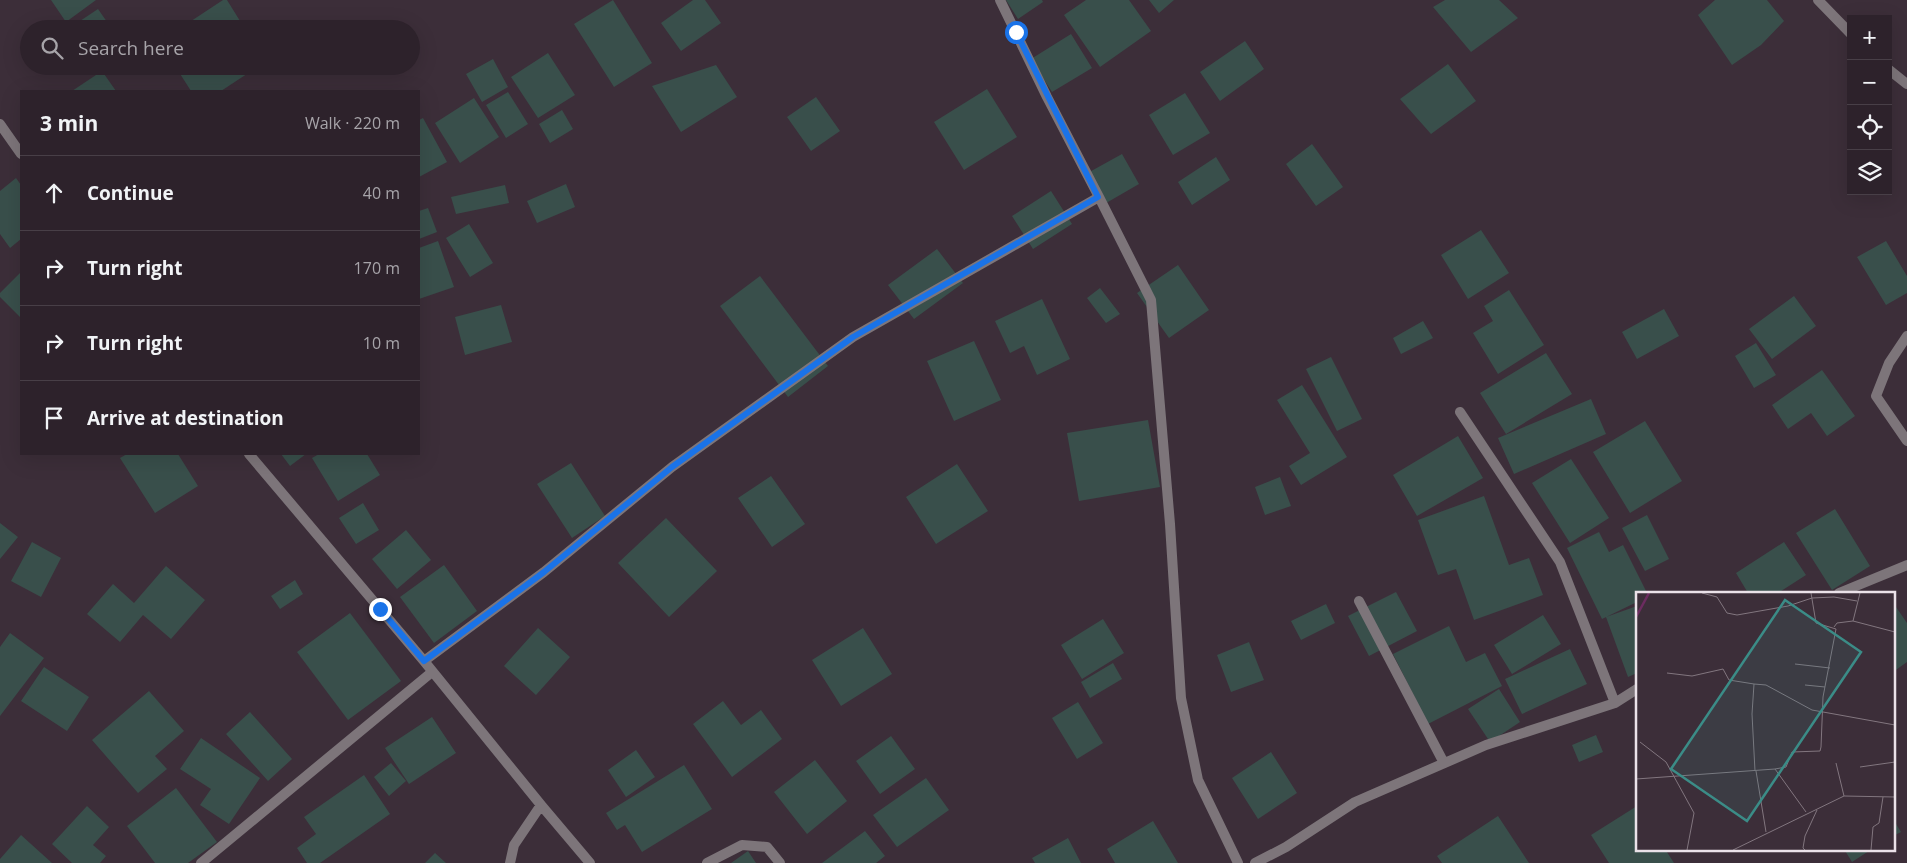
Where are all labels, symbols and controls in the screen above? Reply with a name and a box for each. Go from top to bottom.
map controls [1847,15,1892,195]
button: + [1847,15,1892,60]
search box [20,20,420,75]
route start [1005,21,1028,44]
icon: search [38,34,66,62]
text: Search here [78,35,184,61]
button: − [1847,60,1892,105]
button: locate [1847,105,1892,150]
text: 3 min [40,109,98,137]
text: Walk · 220 m [305,112,400,134]
button: layers [1847,150,1892,195]
icon: ahead [40,179,68,207]
text: Continue [87,180,174,206]
text: 40 m [363,182,400,204]
icon: right [40,254,68,282]
text: Turn right [87,255,182,281]
text: 170 m [354,257,400,279]
icon: right [40,329,68,357]
text: Turn right [87,330,182,356]
text: 10 m [363,332,400,354]
icon: arrive [40,404,68,432]
text: Arrive at destination [87,405,284,431]
inset map [1636,592,1894,850]
route end [369,598,392,621]

